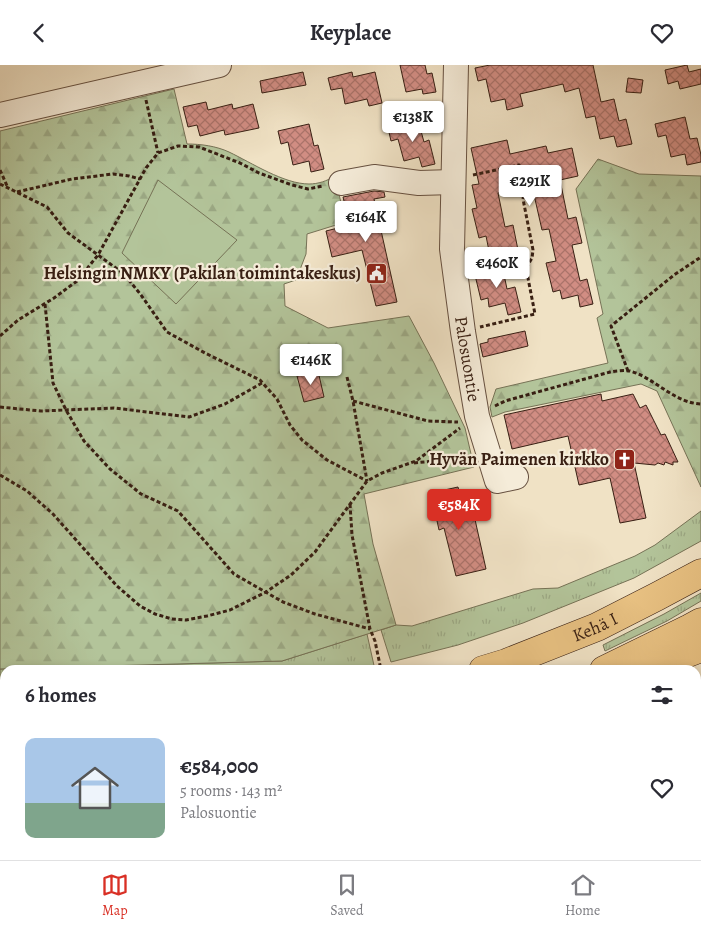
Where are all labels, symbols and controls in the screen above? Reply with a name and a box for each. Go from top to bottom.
text: Keyplace [310,18,391,48]
icon: back [25,19,53,47]
icon: heart [648,19,676,47]
pin: €138K [378,101,448,143]
text: €138K [393,106,433,128]
pin: €291K [495,165,565,207]
text: €291K [510,170,550,192]
pin: €164K [331,201,401,243]
text: €164K [346,206,386,228]
pin: €460K [462,247,532,289]
text: €460K [476,252,518,274]
place label: Helsingin NMKY (Pakilan toimintakeskus) [43,261,361,285]
public building icon: Helsingin NMKY (Pakilan toimintakeskus) [365,261,389,285]
street label: Palosuontie [449,315,486,403]
pin: €146K [276,343,346,386]
text: €146K [291,349,331,371]
place label: Hyvän Paimenen kirkko [429,447,609,471]
church icon: Hyvän Paimenen kirkko [613,447,637,471]
pin: €584K [424,489,494,531]
text: €584K [438,494,480,516]
street label: Kehä I [569,607,622,647]
text: 6 homes [25,681,97,709]
icon: filters [648,681,676,709]
text: €584,000 [180,752,258,780]
icon: home [65,758,125,818]
icon: heart [648,774,676,802]
text: 5 rooms · 143 m² [180,780,282,802]
text: Palosuontie [180,802,257,824]
tab: Map [101,871,129,920]
tab: Saved [330,871,364,920]
tab: Home [565,871,600,920]

